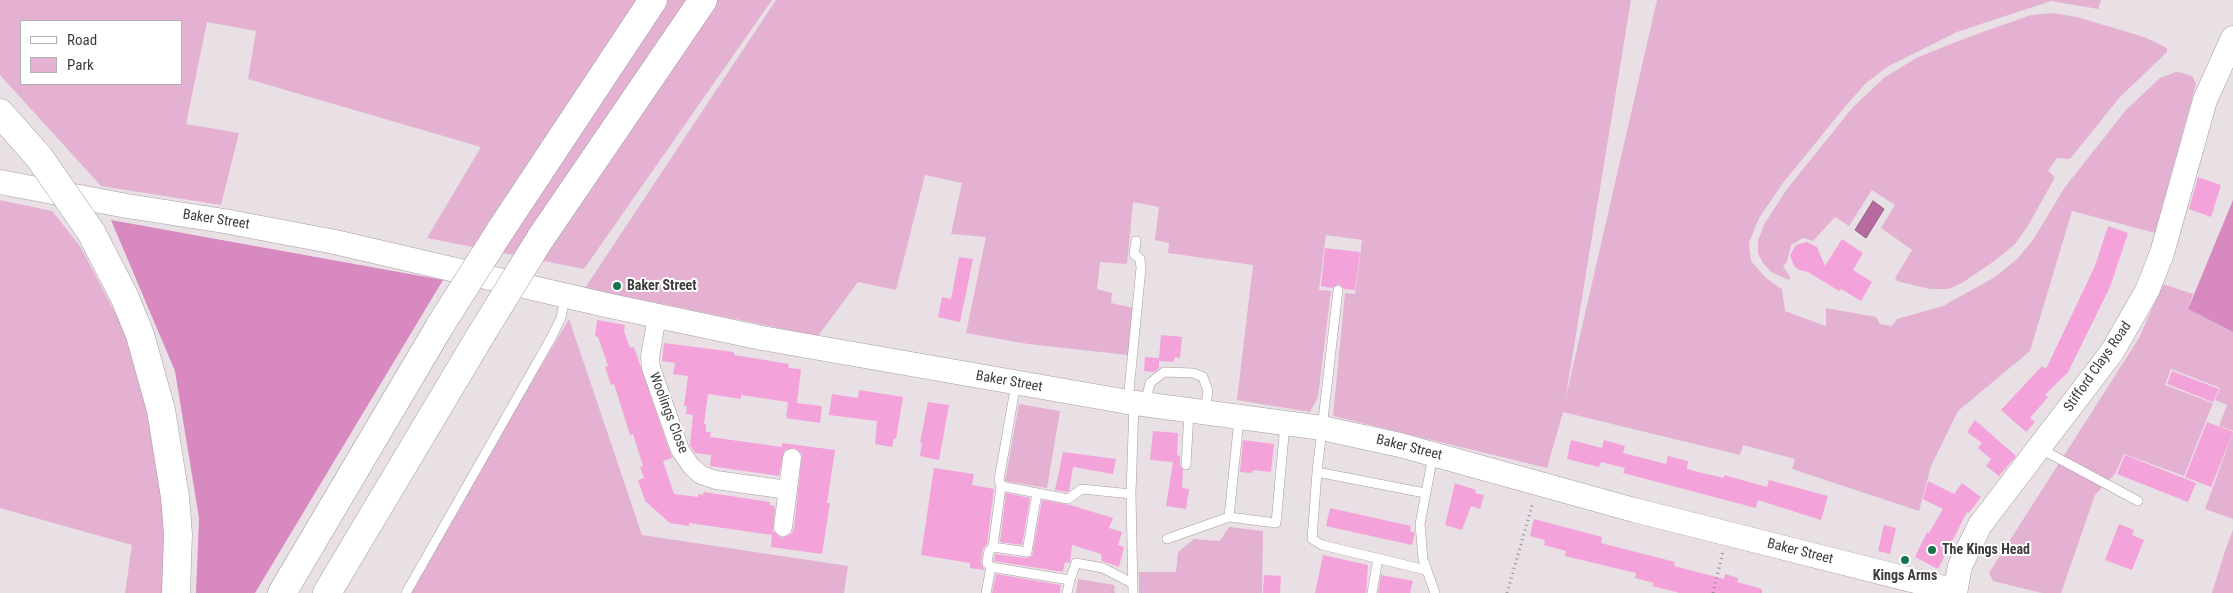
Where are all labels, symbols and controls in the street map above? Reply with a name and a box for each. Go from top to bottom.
legend [20,20,182,85]
text: Road [67,31,97,49]
text: Park [67,56,94,74]
street label: Baker Street [181,206,251,234]
place label: Baker Street [627,278,697,294]
marker: Baker Street [611,280,623,292]
street label: Stifford Clays Road [2061,319,2135,415]
street label: Baker Street [974,368,1044,396]
street label: Woolings Close [645,370,691,456]
street label: Baker Street [1374,432,1444,464]
street label: Baker Street [1765,536,1835,568]
place label: The Kings Head [1942,542,2030,558]
marker: The Kings Head [1926,544,1938,556]
marker: Kings Arms [1899,554,1911,566]
place label: Kings Arms [1873,568,1937,584]

